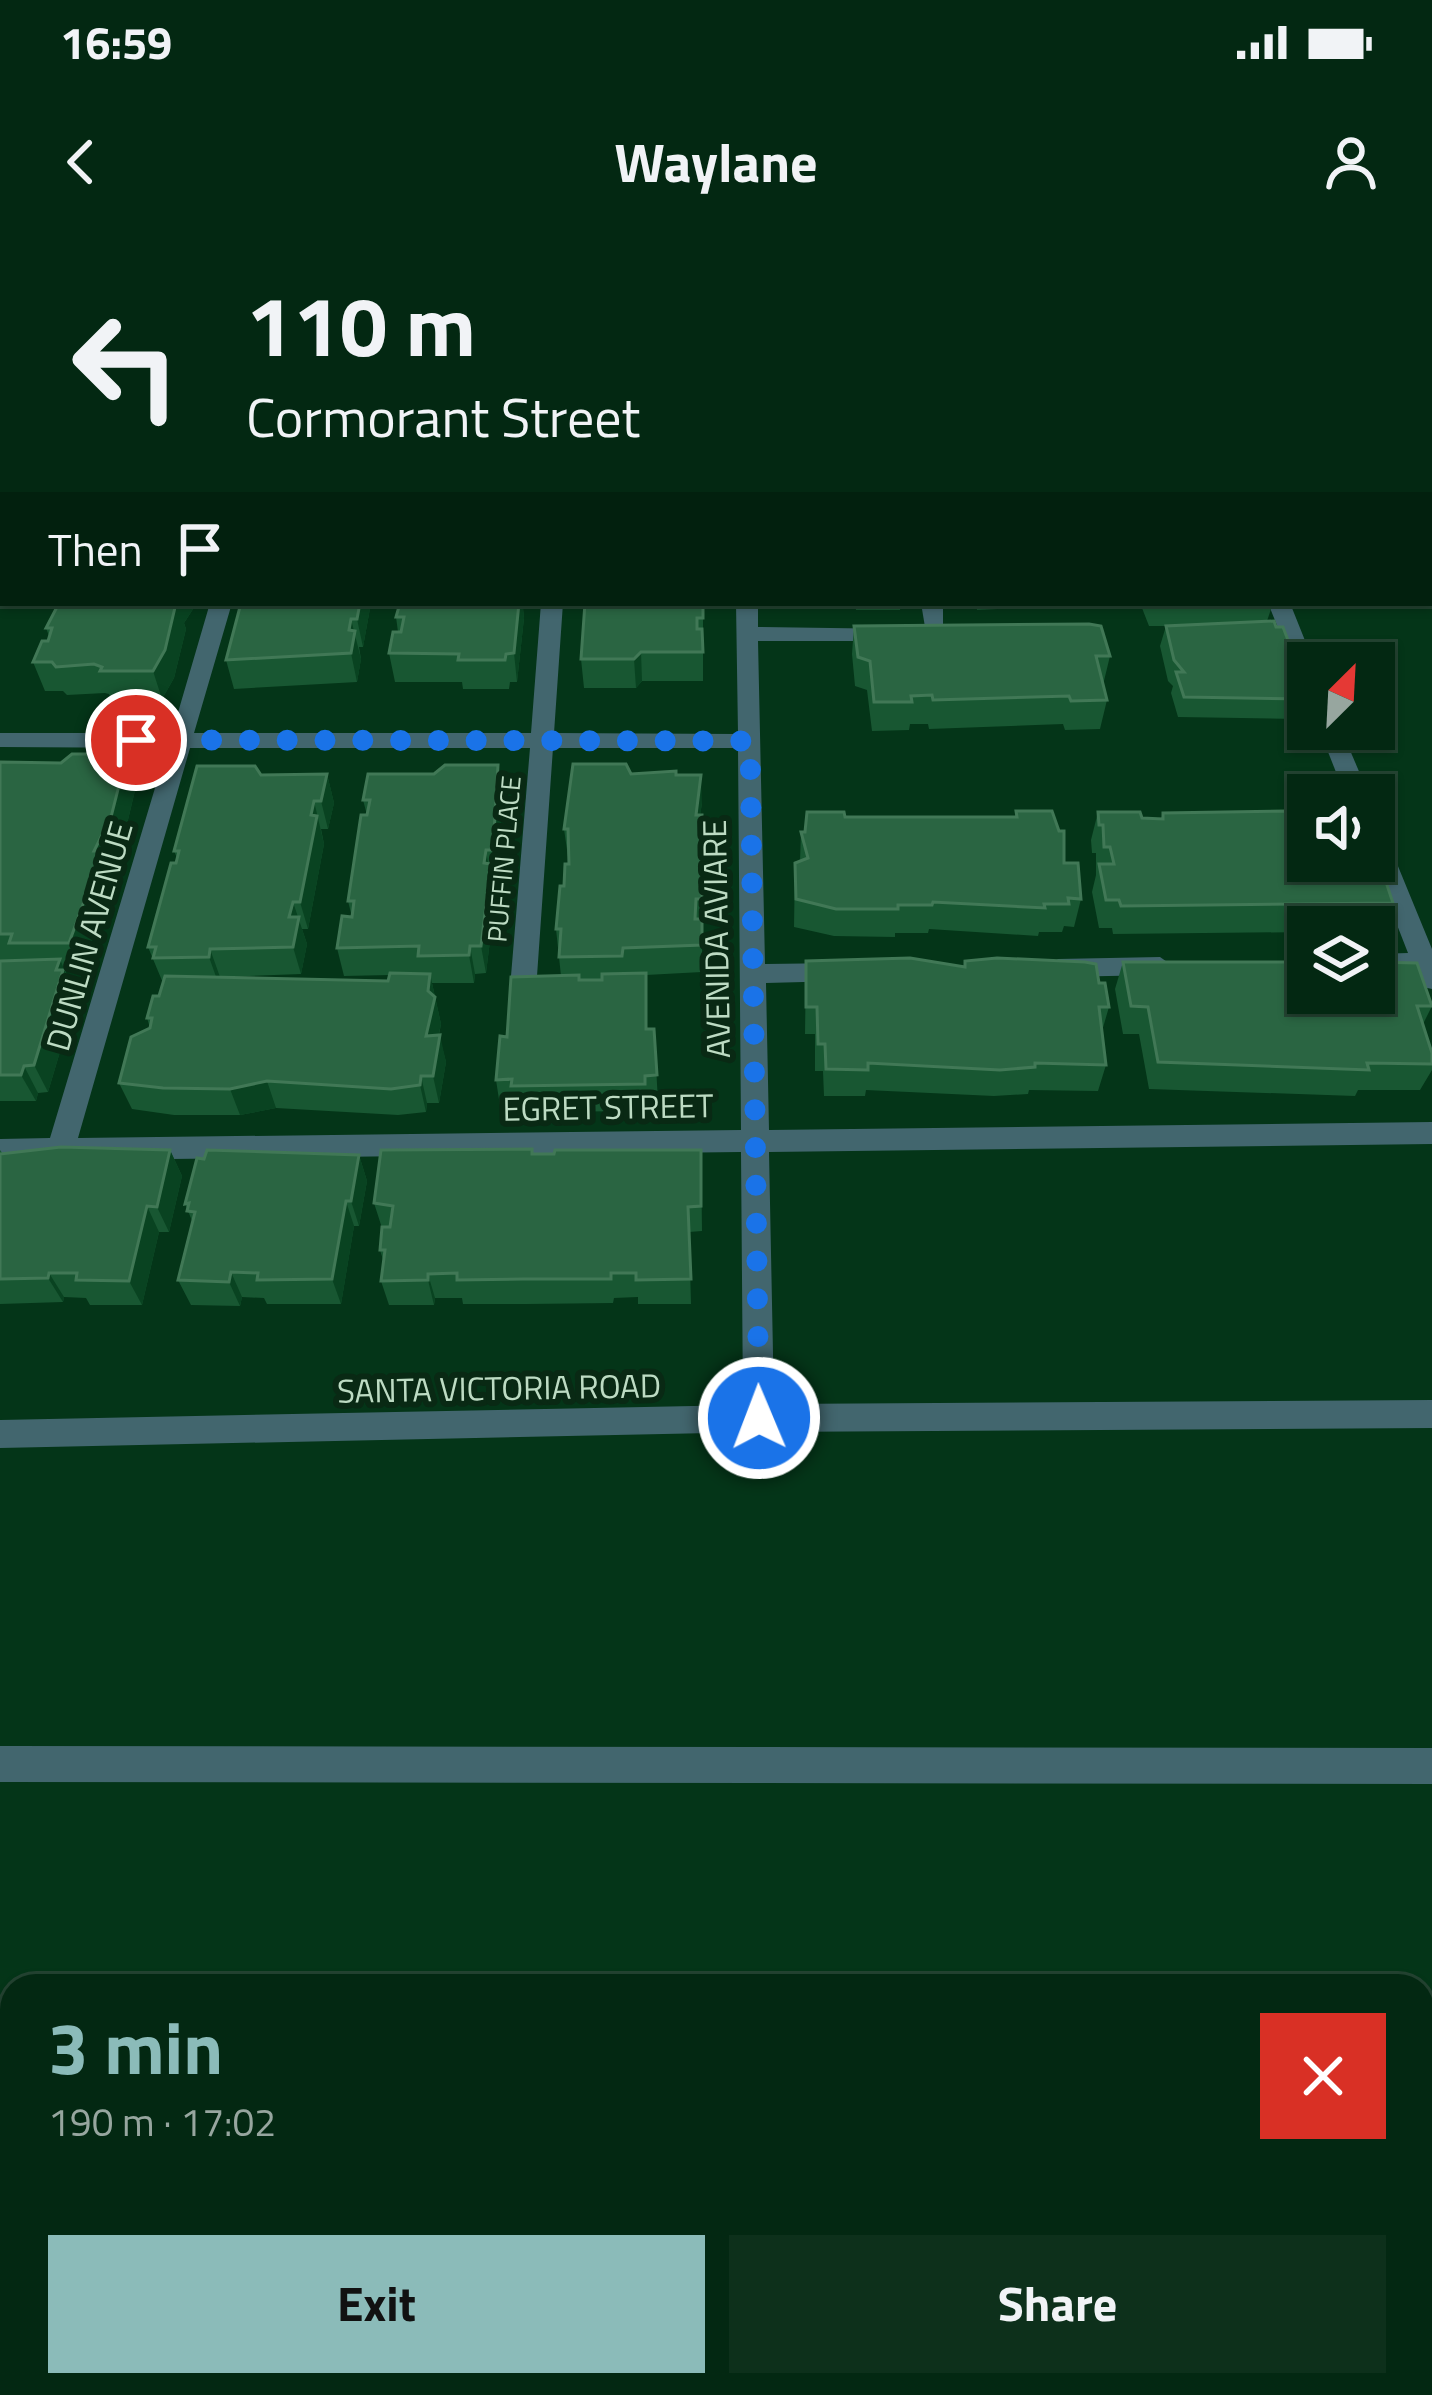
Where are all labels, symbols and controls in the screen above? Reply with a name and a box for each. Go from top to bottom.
text: 16:59 [60,8,172,76]
text: Waylane [614,121,818,203]
icon: back [48,129,114,195]
icon: person [1318,129,1384,195]
text: 110 m [246,261,476,389]
icon: left [48,288,204,444]
text: Cormorant Street [246,376,640,458]
text: Then [48,515,143,583]
icon: arrive [167,516,233,582]
north arrow [1287,642,1395,750]
map controls [1287,642,1395,1014]
pin [85,689,187,791]
icon: arrive [103,707,169,773]
street label: PUFFIN PLACE [475,774,531,944]
button: sound [1287,774,1395,882]
street label: DUNLIN AVENUE [32,816,146,1056]
street label: AVENIDA AVIARE [689,819,743,1059]
button: layers [1287,906,1395,1014]
street label: EGRET STREET [502,1080,714,1134]
position arrow [696,1355,822,1481]
street label: SANTA VICTORIA ROAD [337,1360,661,1416]
text: 3 min [48,1992,223,2102]
button: close [1260,2013,1386,2139]
text: 190 m · 17:02 [48,2092,276,2151]
button: Exit [48,2235,705,2373]
button: Share [729,2235,1386,2373]

